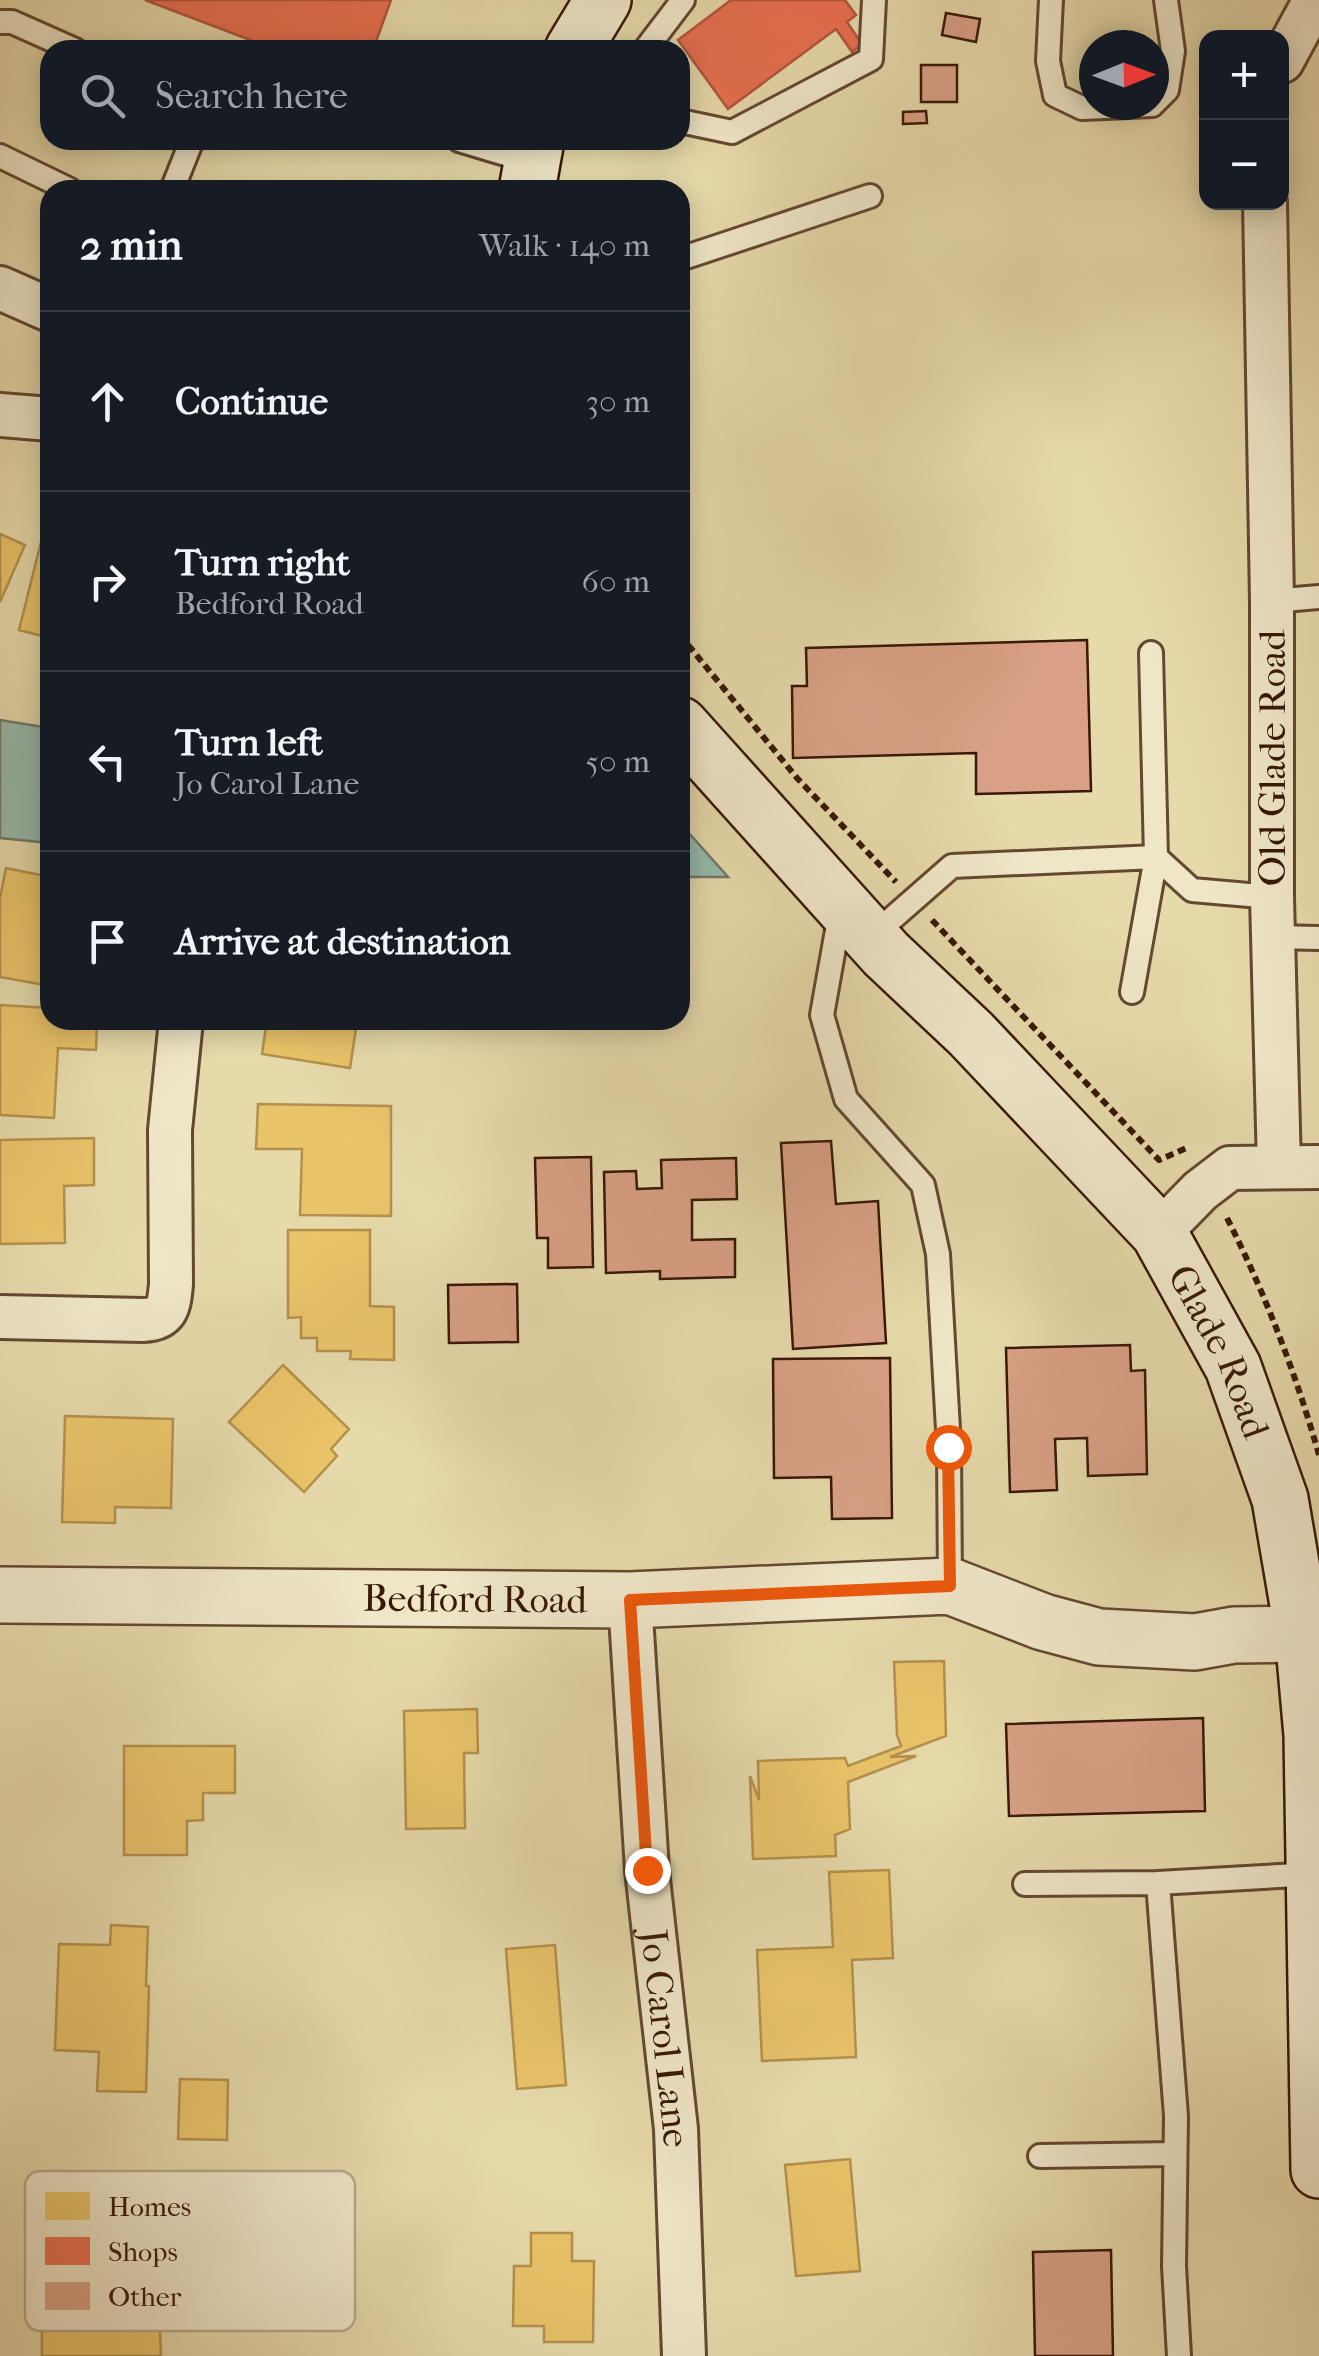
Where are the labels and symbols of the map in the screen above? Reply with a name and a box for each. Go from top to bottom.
north arrow [1079,30,1169,120]
street label: Old Glade Road [1250,629,1295,886]
street label: Glade Road [1159,1257,1279,1445]
route start [926,1425,972,1471]
street label: Bedford Road [363,1575,588,1622]
route end [625,1848,671,1894]
street label: Jo Carol Lane [631,1924,699,2148]
legend [25,2171,355,2331]
text: Homes [108,2190,191,2223]
text: Shops [108,2235,178,2268]
text: Other [108,2280,182,2313]

